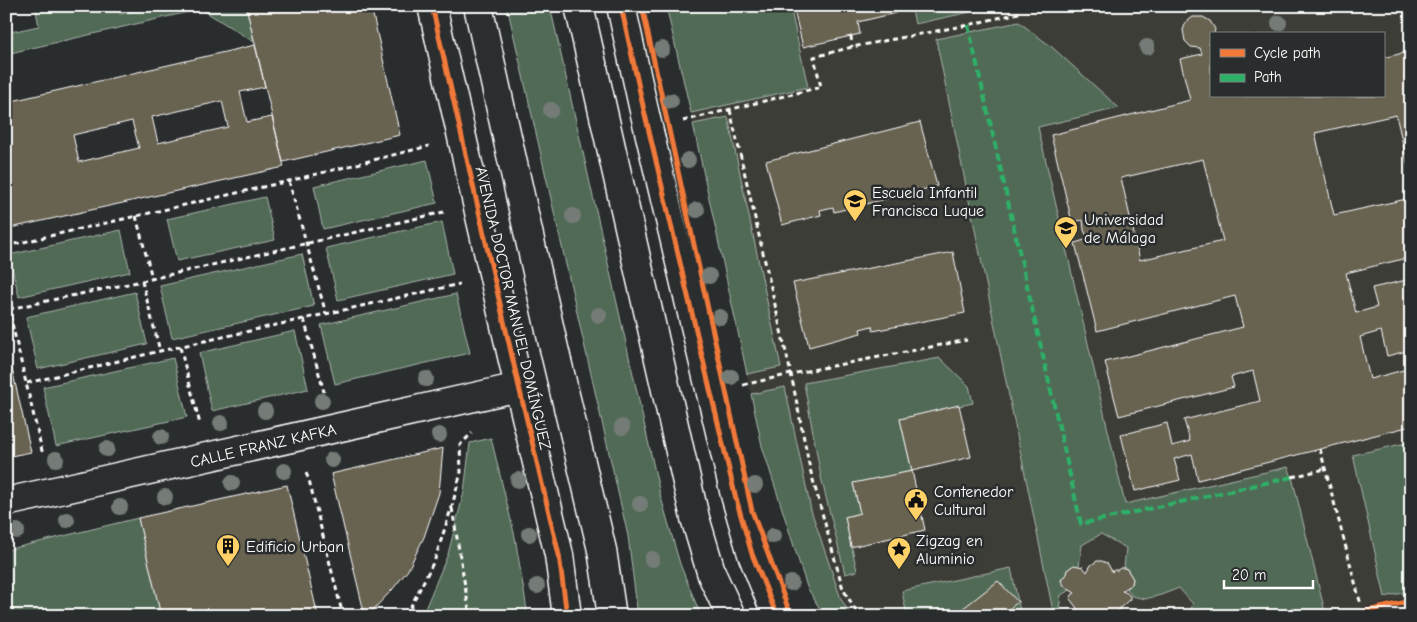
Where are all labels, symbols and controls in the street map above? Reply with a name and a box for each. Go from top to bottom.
legend [1210,32,1384,98]
text: Cycle path [1254,44,1321,62]
text: Path [1254,68,1282,86]
street label: AVENIDA DOCTOR MANUEL DOMÍNGUEZ [472,165,555,452]
place label: Escuela Infantil Francisca Luque [872,184,984,220]
school or university icon: Escuela Infantil Francisca Luque [842,188,868,222]
place label: Universidad de Málaga [1084,211,1164,247]
school or university icon: Universidad de Málaga [1053,215,1079,249]
street label: CALLE FRANZ KAFKA [189,420,338,472]
place label: Contenedor Cultural [934,483,1014,519]
public building icon: Contenedor Cultural [903,487,929,521]
place label: Zigzag en Aluminio [916,532,983,568]
building icon: Edificio Urban [215,533,241,567]
place icon: Zigzag en Aluminio [886,536,912,570]
place label: Edificio Urban [246,538,344,556]
scale bar [1224,557,1313,589]
text: 20 m [1232,566,1266,584]

